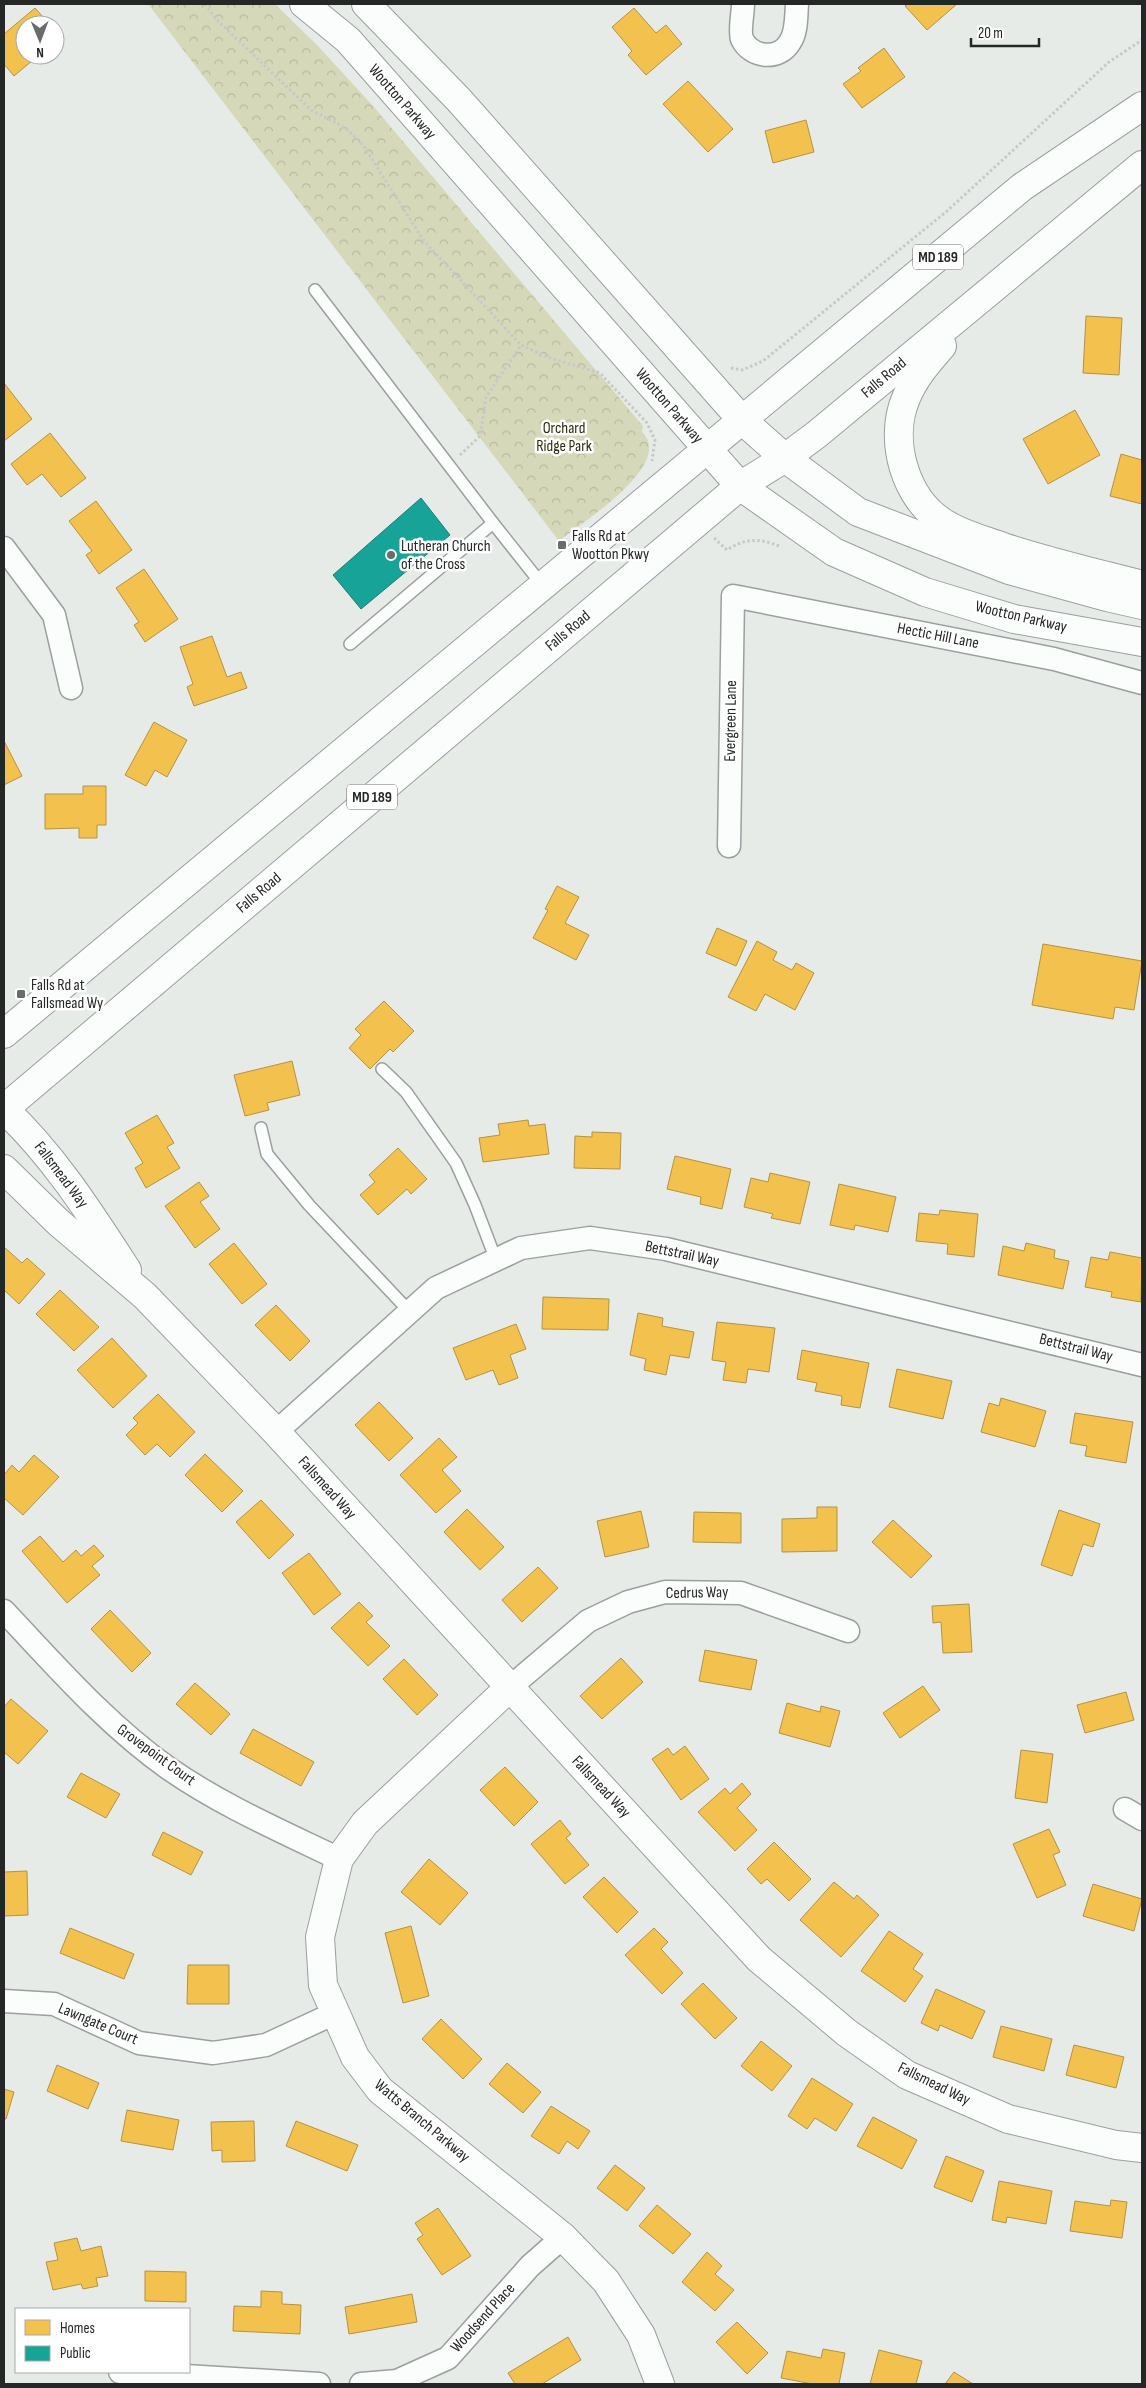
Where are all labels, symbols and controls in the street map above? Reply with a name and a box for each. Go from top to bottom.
north arrow [15,15,65,65]
scale bar [971,15,1038,47]
text: 20 m [978,24,1003,43]
text: N [36,44,44,61]
street label: Wootton Parkway [364,60,440,144]
road number: MD 189 [913,244,963,270]
street label: Falls Road [858,354,910,402]
street label: Wootton Parkway [631,364,707,448]
park label: Orchard Ridge Park [536,419,592,456]
place label: Falls Rd at Wootton Pkwy [572,527,649,564]
place label: Lutheran Church of the Cross [401,537,491,574]
marker: Falls Rd at Wootton Pkwy [556,539,568,551]
marker: Lutheran Church of the Cross [385,549,397,561]
street label: Wootton Parkway [973,597,1069,637]
street label: Falls Road [542,607,594,655]
street label: Hectic Hill Lane [896,619,980,653]
street label: Evergreen Lane [721,680,741,762]
road number: MD 189 [347,784,397,810]
street label: Falls Road [233,869,285,917]
place label: Falls Rd at Fallsmead Wy [31,976,103,1013]
marker: Falls Rd at Fallsmead Wy [15,988,27,1000]
street label: Fallsmead Way [30,1138,92,1212]
street label: Bettstrail Way [643,1237,721,1271]
street label: Bettstrail Way [1037,1330,1115,1366]
street label: Fallsmead Way [294,1453,360,1523]
street label: Cedrus Way [666,1583,728,1603]
street label: Grovepoint Court [113,1720,199,1790]
street label: Fallsmead Way [567,1752,635,1822]
street label: Lawngate Court [55,1999,141,2049]
street label: Fallsmead Way [895,2058,973,2110]
street label: Watts Branch Parkway [370,2076,474,2166]
street label: Woodsend Place [447,2279,519,2357]
legend [15,2308,190,2373]
text: Homes [60,2319,95,2338]
text: Public [60,2344,91,2363]

